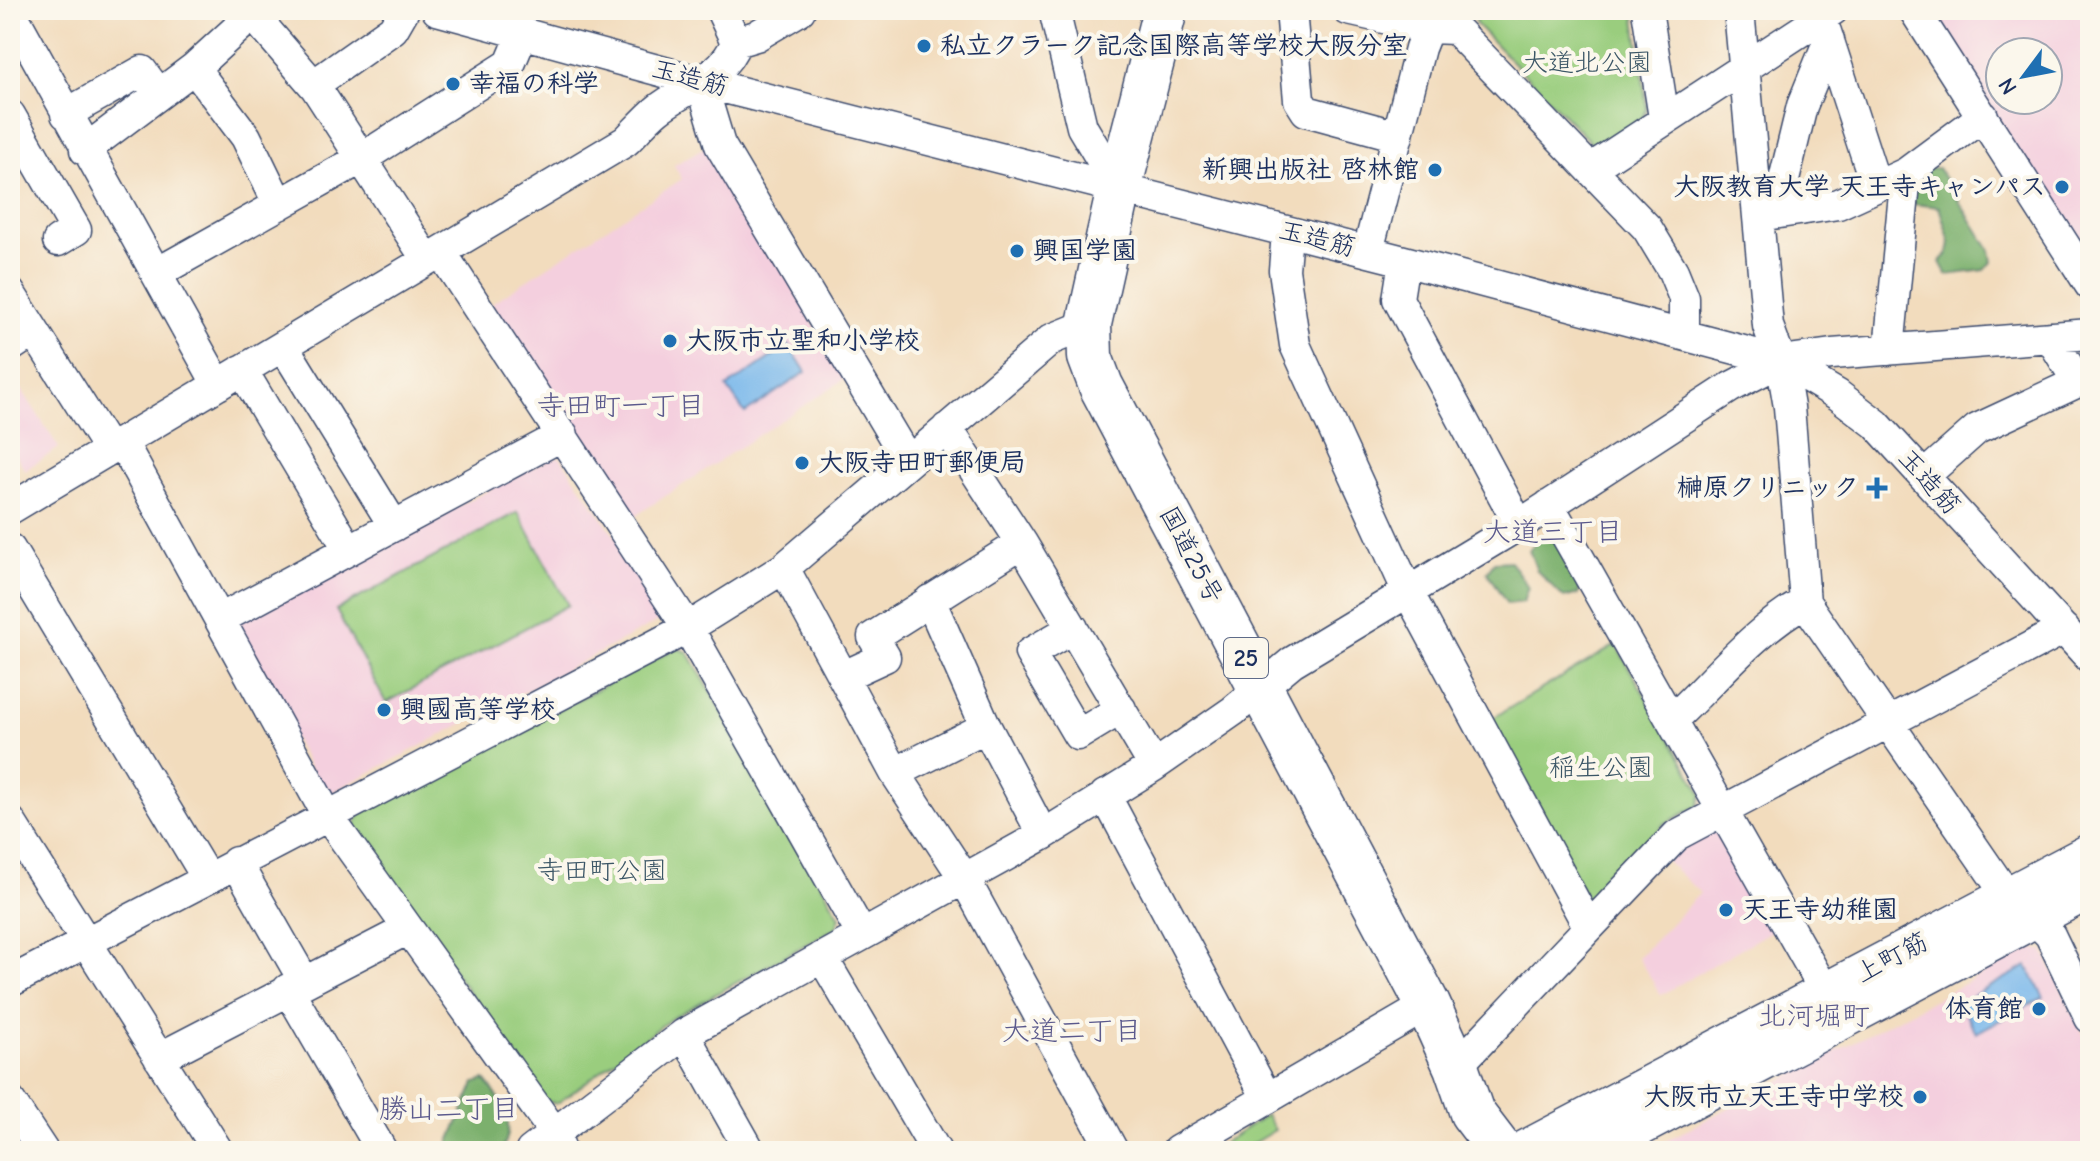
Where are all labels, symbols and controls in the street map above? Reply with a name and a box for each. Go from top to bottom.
place label: 私立クラーク記念国際高等学校大阪分室 [940,31,1408,61]
north arrow [1984,36,2064,116]
marker: 私立クラーク記念国際高等学校大阪分室 [915,37,933,55]
park label: 大道北公園 [1522,48,1652,78]
street label: 玉造筋 [648,53,732,103]
place label: 幸福の科学 [469,69,599,99]
text: N [1993,73,2023,99]
marker: 幸福の科学 [444,75,462,93]
place label: 新興出版社 啓林館 [1202,155,1419,185]
marker: 新興出版社 啓林館 [1426,161,1444,179]
place label: 大阪教育大学 天王寺キャンパス [1674,172,2046,202]
marker: 大阪教育大学 天王寺キャンパス [2053,178,2071,196]
street label: 玉造筋 [1276,215,1358,263]
place label: 興国学園 [1033,236,1137,266]
marker: 興国学園 [1008,242,1026,260]
place label: 大阪市立聖和小学校 [686,326,920,356]
marker: 大阪市立聖和小学校 [661,332,679,350]
district label: 寺田町一丁目 [537,390,705,422]
street label: 玉造筋 [1892,443,1966,521]
place label: 大阪寺田町郵便局 [818,448,1026,478]
marker: 大阪寺田町郵便局 [793,454,811,472]
place label: 榊原クリニック [1677,473,1859,503]
marker: 榊原クリニック [1866,477,1888,499]
street label: 国道25号 [1153,501,1229,609]
district label: 大道三丁目 [1483,516,1623,548]
road number: 25 [1224,638,1268,678]
place label: 興國高等学校 [400,695,556,725]
marker: 興國高等学校 [375,701,393,719]
park label: 稲生公園 [1549,753,1653,783]
park label: 寺田町公園 [537,856,667,886]
place label: 天王寺幼稚園 [1742,895,1898,925]
marker: 天王寺幼稚園 [1717,901,1735,919]
street label: 上町筋 [1851,926,1933,990]
place label: 体育館 [1945,994,2023,1024]
district label: 北河堀町 [1758,1000,1870,1032]
marker: 体育館 [2030,1000,2048,1018]
district label: 大道二丁目 [1002,1015,1142,1047]
place label: 大阪市立天王寺中学校 [1644,1082,1904,1112]
marker: 大阪市立天王寺中学校 [1911,1088,1929,1106]
district label: 勝山二丁目 [379,1093,519,1125]

